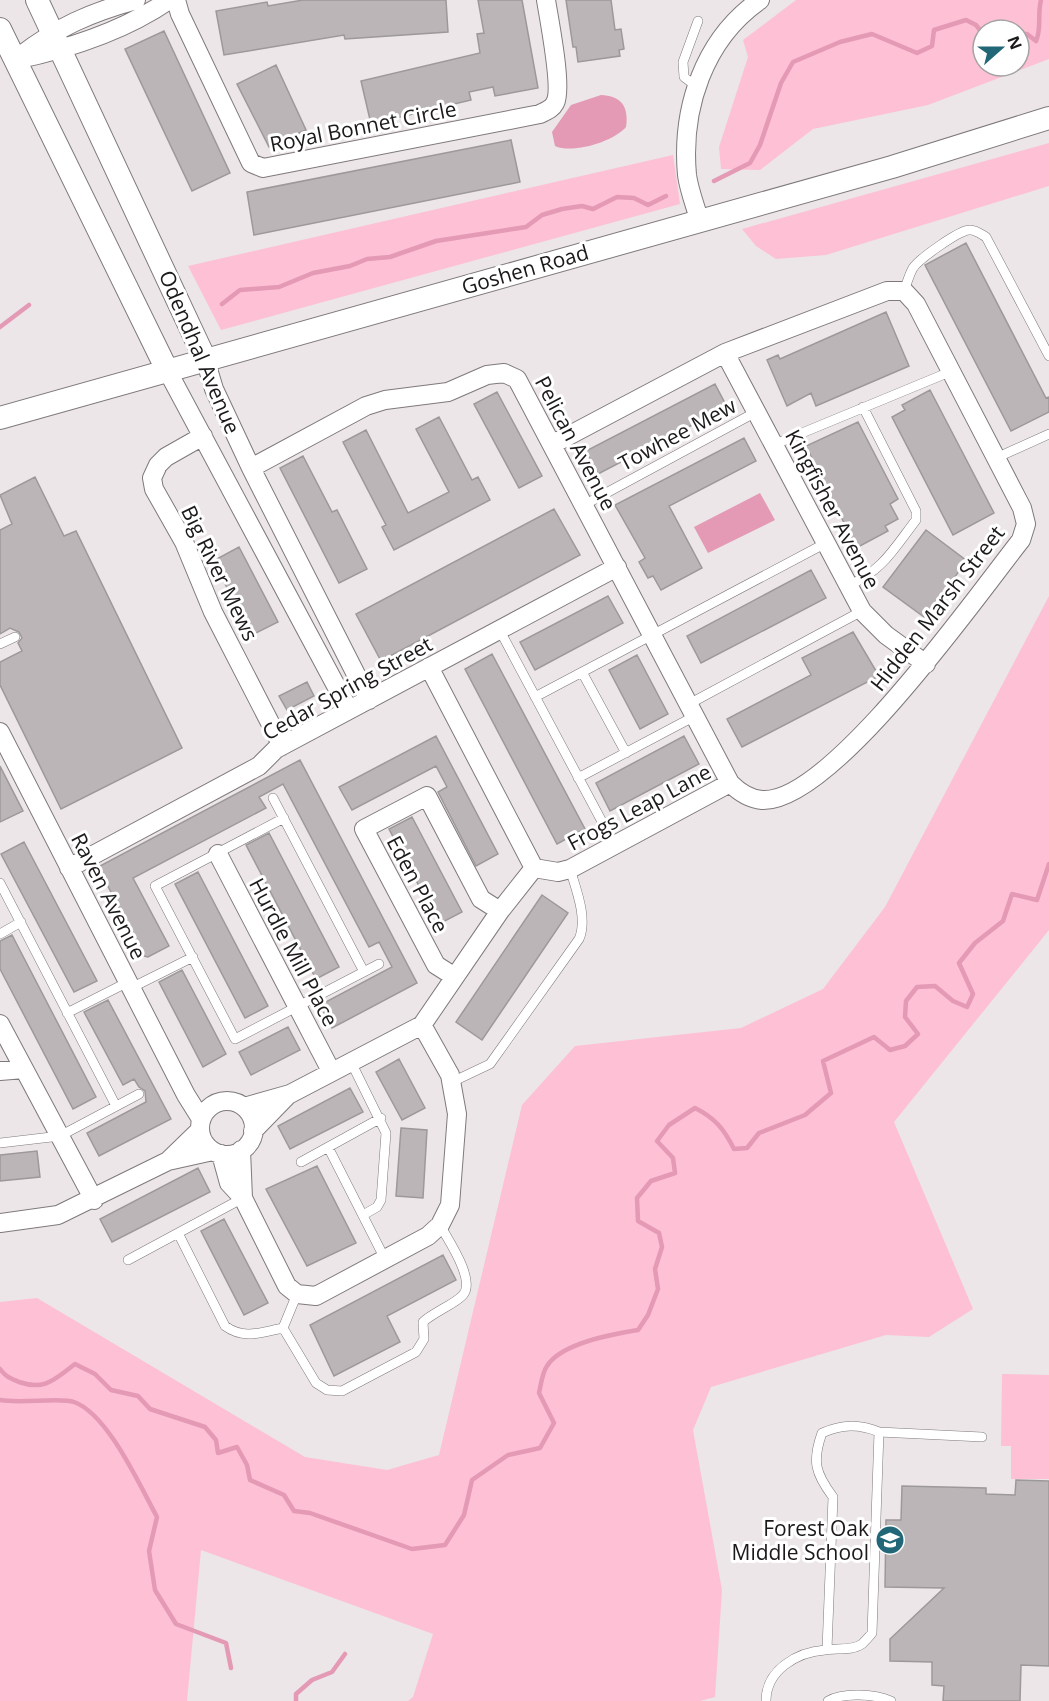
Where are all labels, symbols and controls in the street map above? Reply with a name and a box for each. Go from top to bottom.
north arrow [971,18,1031,78]
text: N [1002,33,1028,53]
street label: Royal Bonnet Circle [267,94,459,158]
street label: Goshen Road [458,237,592,301]
street label: Odendhal Avenue [153,266,247,438]
street label: Pelican Avenue [529,371,623,515]
street label: Towhee Mew [613,391,741,477]
street label: Kingfisher Avenue [779,424,887,594]
street label: Big River Mews [175,501,265,645]
street label: Hidden Marsh Street [864,519,1010,697]
street label: Cedar Spring Street [257,630,437,746]
street label: Frogs Leap Lane [562,757,716,857]
street label: Raven Avenue [65,828,153,964]
street label: Eden Place [381,831,455,937]
street label: Hurdle Mill Place [243,873,345,1031]
place label: Forest Oak Middle School [732,1514,869,1566]
school or university icon: Forest Oak Middle School [874,1524,906,1556]

